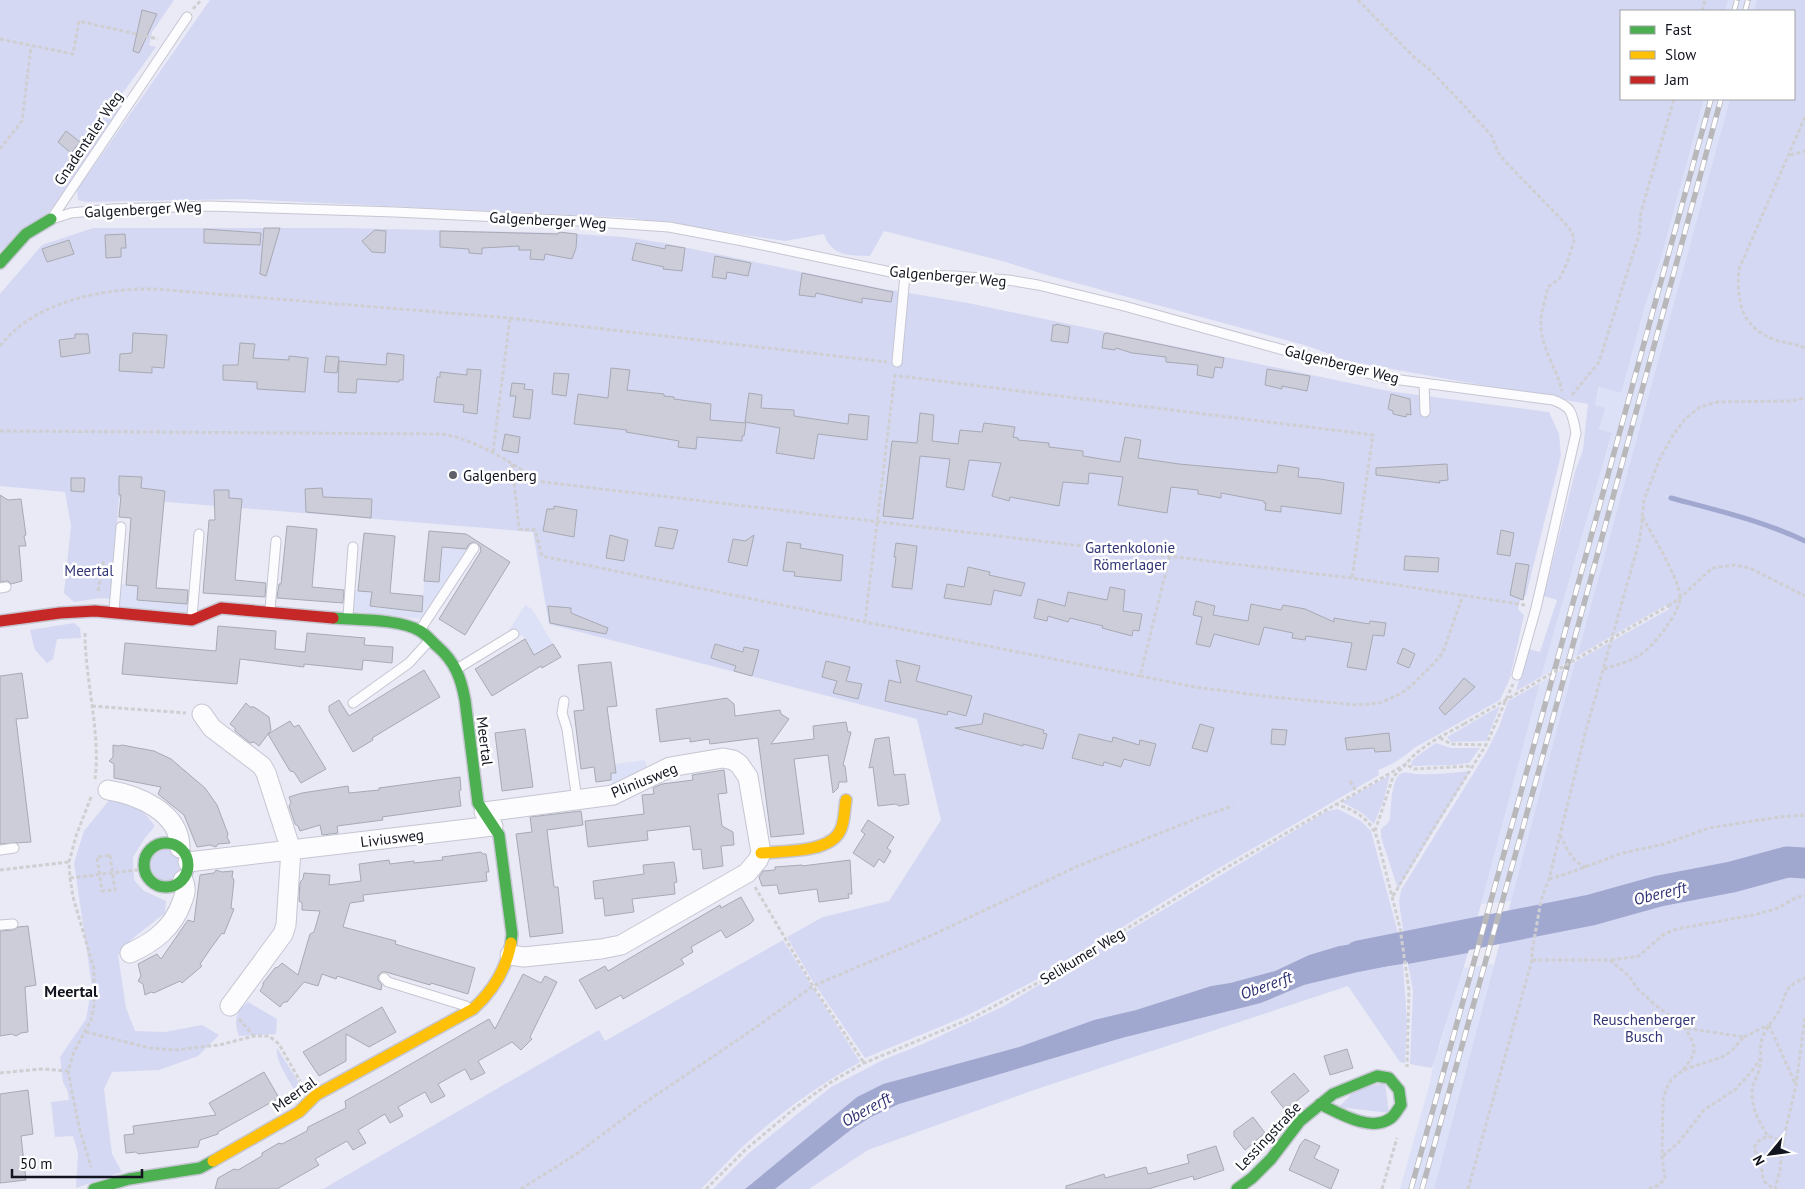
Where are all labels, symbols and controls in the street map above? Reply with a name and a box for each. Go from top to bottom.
legend [1620,10,1795,100]
text: Fast [1665,20,1692,39]
text: Slow [1665,45,1696,64]
text: Jam [1664,70,1689,89]
street label: Gnadentaler Weg [50,87,126,189]
street label: Galgenberger Weg [84,196,202,222]
street label: Galgenberger Weg [489,207,607,233]
street label: Galgenberger Weg [889,261,1007,291]
street label: Galgenberger Weg [1283,341,1401,387]
place label: Galgenberg [463,466,537,485]
marker: Galgenberg [447,469,459,481]
park label: Gartenkolonie Römerlager [1085,538,1175,574]
park label: Meertal [64,561,114,580]
street label: Meertal [473,715,498,767]
street label: Pliniusweg [608,758,680,802]
street label: Liviusweg [359,825,425,851]
water label: Obererft [1631,877,1689,909]
street label: Selikumer Weg [1036,923,1128,989]
water label: Obererft [1237,966,1296,1004]
district label: Meertal [44,981,98,1001]
park label: Reuschenberger Busch [1593,1010,1695,1046]
street label: Meertal [268,1072,320,1116]
water label: Obererft [838,1087,895,1131]
street label: Lessingstraße [1231,1097,1305,1175]
north arrow [1745,1129,1795,1179]
scale bar [12,1146,142,1178]
text: N [1749,1152,1769,1169]
text: 50 m [20,1154,53,1173]

